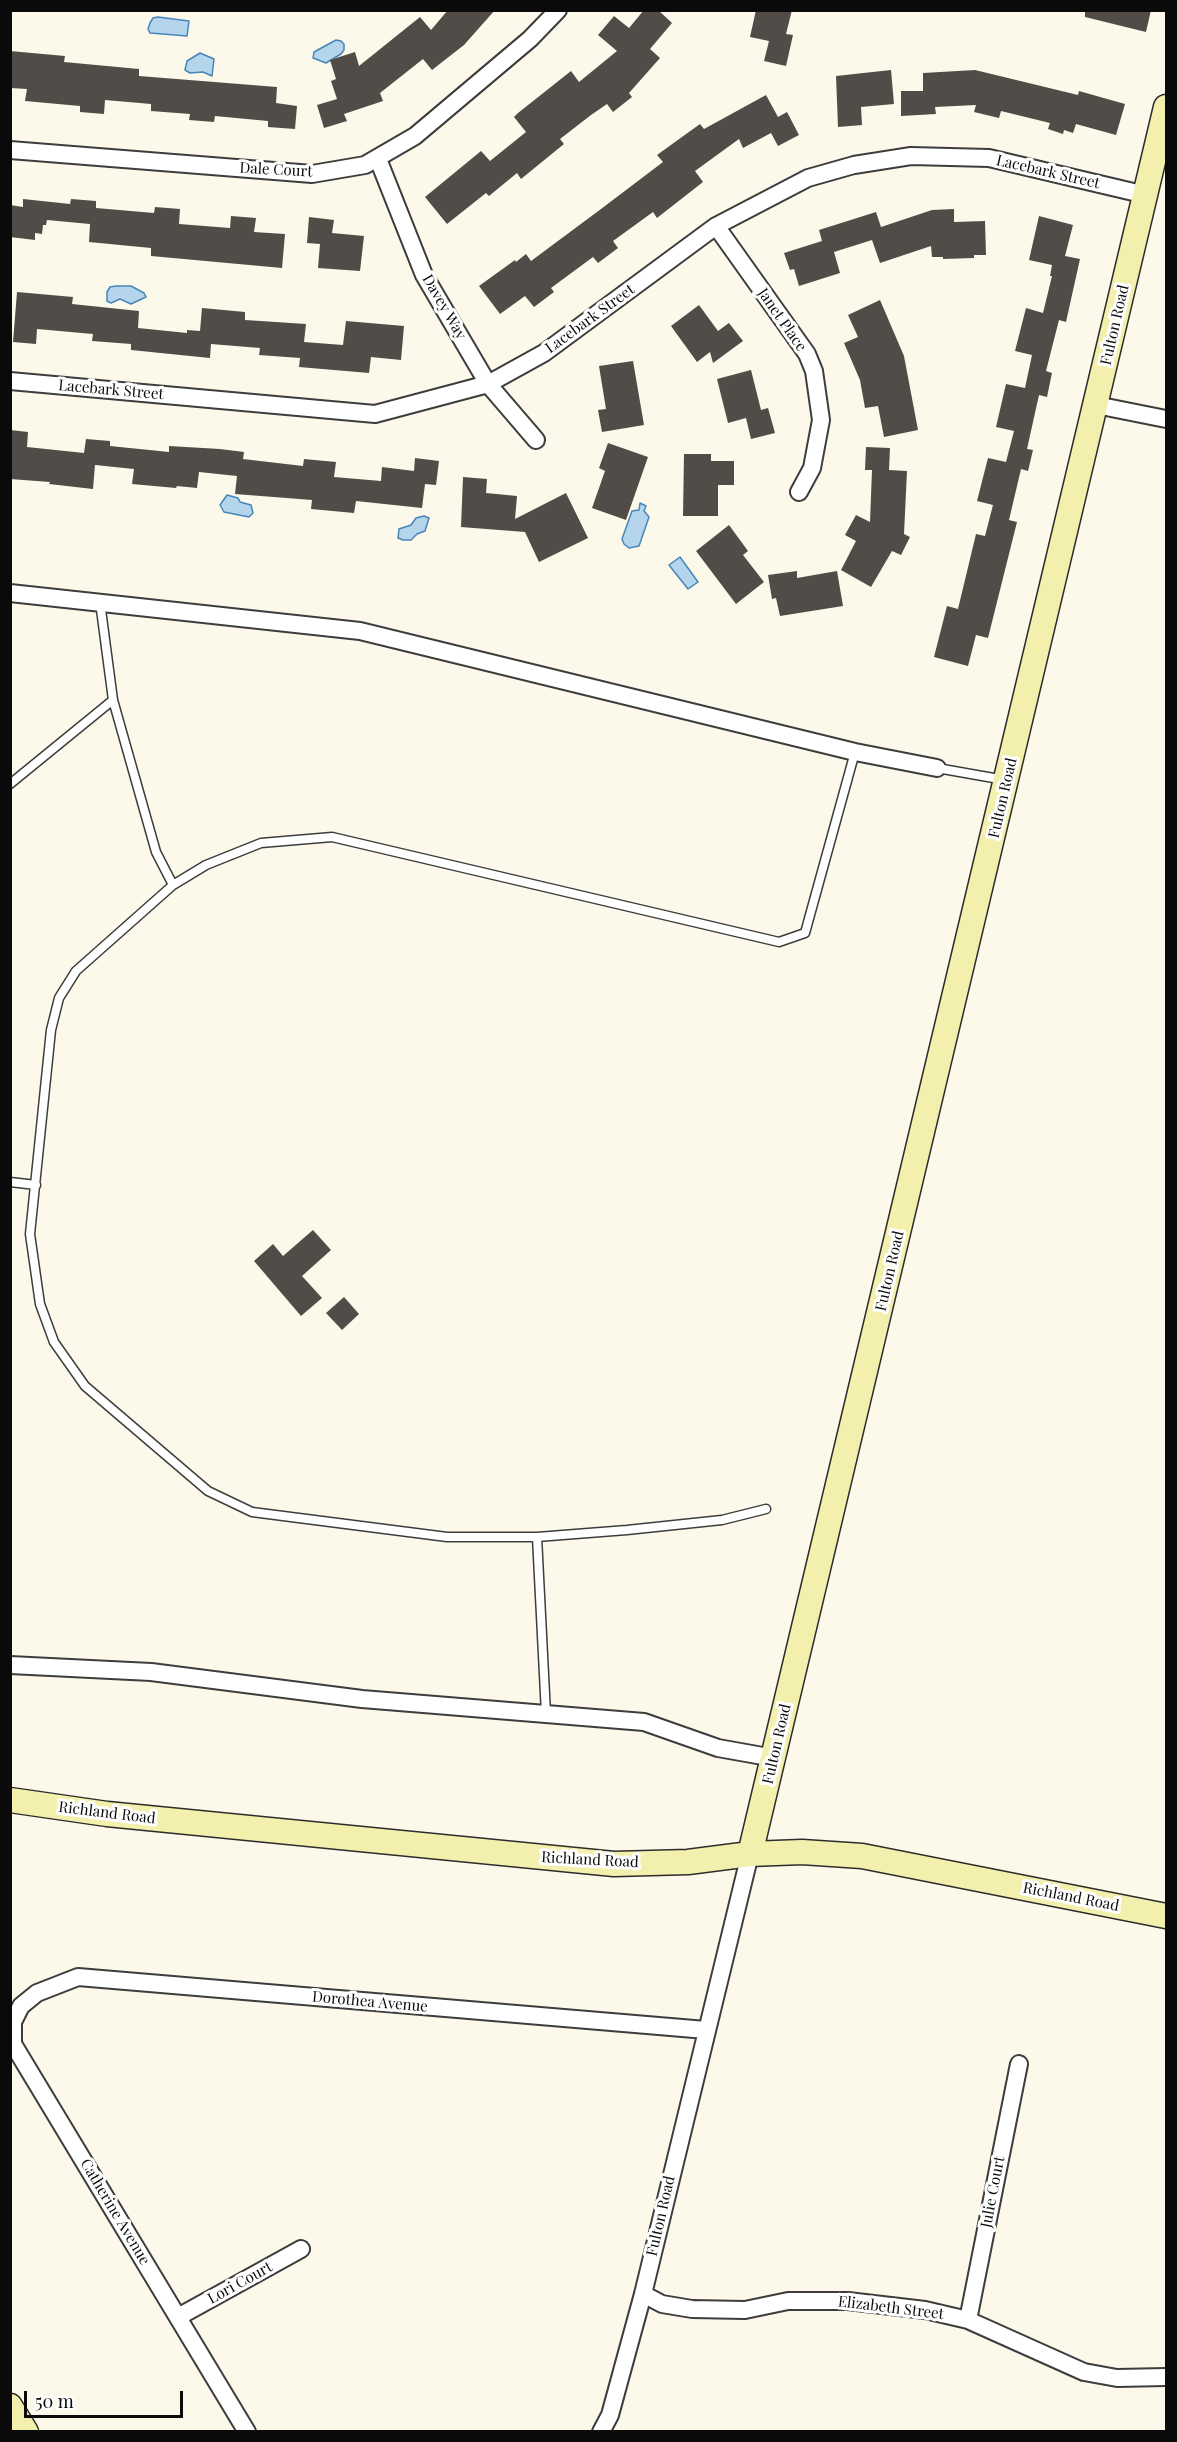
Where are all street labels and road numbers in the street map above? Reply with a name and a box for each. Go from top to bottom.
street label: Lacebark Street [994,151,1102,193]
street label: Dale Court [239,159,313,181]
street label: Davey Way [418,271,470,343]
street label: Lacebark Street [542,281,638,357]
street label: Fulton Road [1097,283,1133,367]
street label: Janet Place [754,285,810,355]
street label: Lacebark Street [58,376,164,404]
street label: Fulton Road [985,756,1021,840]
street label: Fulton Road [872,1229,908,1313]
street label: Fulton Road [759,1702,795,1786]
street label: Richland Road [58,1798,156,1828]
street label: Richland Road [541,1848,639,1872]
street label: Richland Road [1021,1879,1121,1915]
street label: Dorothea Avenue [311,1988,429,2016]
street label: Julie Court [977,2155,1009,2229]
street label: Catherine Avenue [76,2156,154,2268]
street label: Fulton Road [643,2174,679,2258]
street label: Lori Court [205,2258,275,2308]
street label: Elizabeth Street [837,2293,945,2323]

